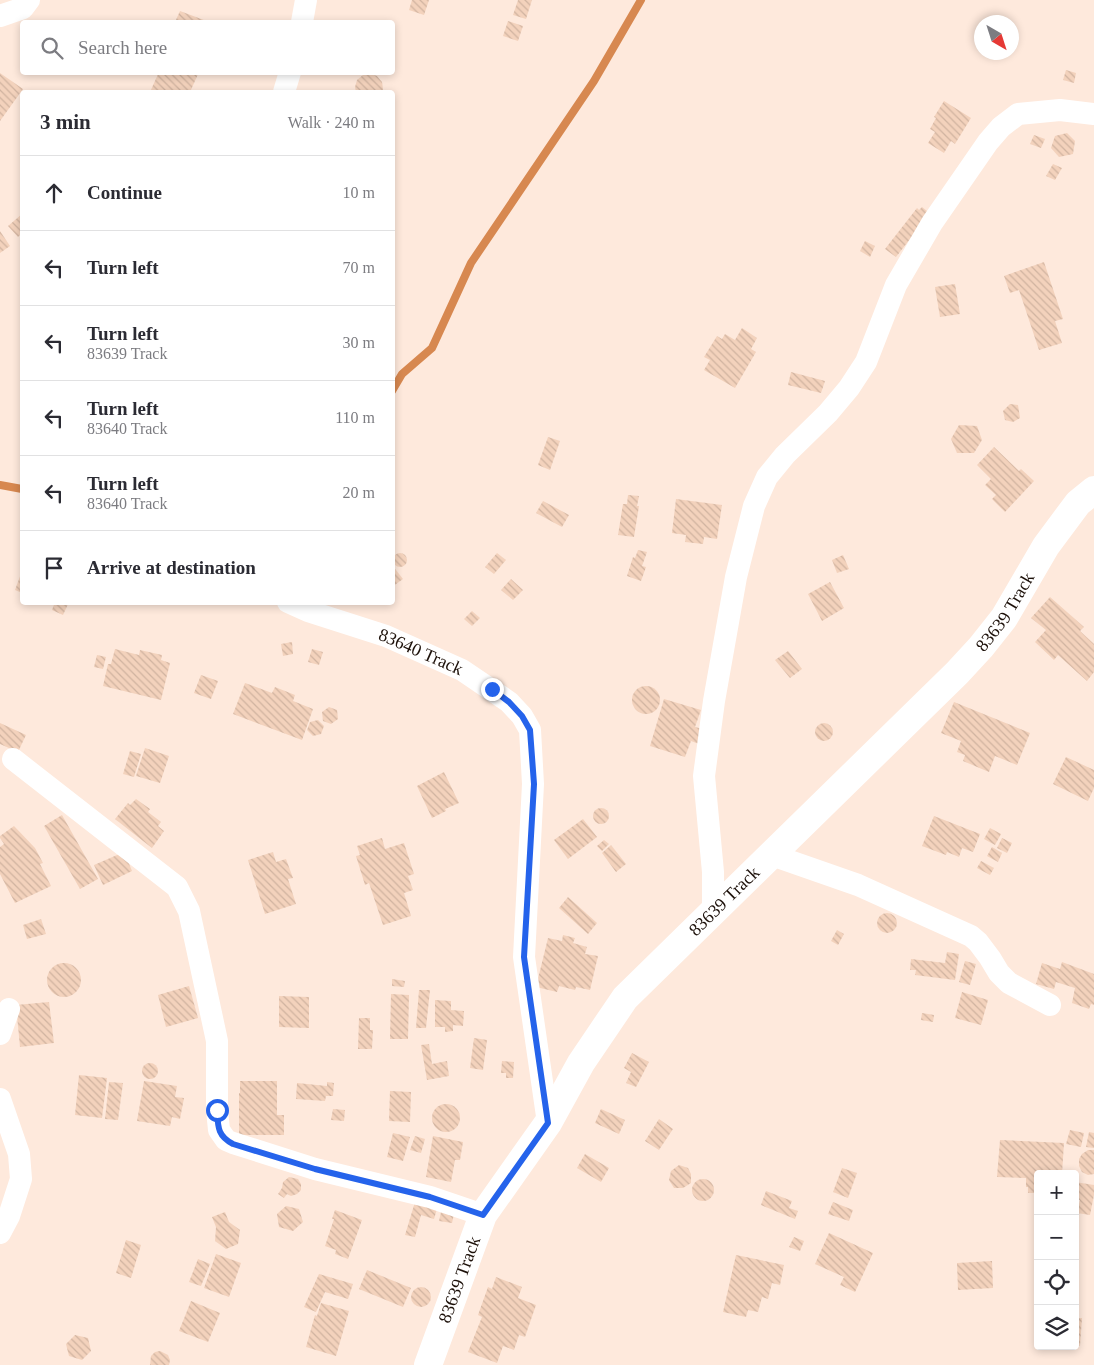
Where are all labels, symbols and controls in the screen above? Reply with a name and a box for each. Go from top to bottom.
north arrow [974,15,1019,60]
search box [20,20,395,75]
icon: search [38,34,66,62]
text: Search here [78,37,167,58]
text: 3 min [40,110,91,134]
text: Walk · 240 m [288,114,375,131]
icon: ahead [40,179,68,207]
text: Continue [87,182,162,203]
text: 10 m [343,184,375,201]
icon: left [40,254,68,282]
text: Turn left [87,257,159,278]
text: 70 m [343,259,375,276]
text: Turn left [87,323,159,344]
icon: left [40,329,68,357]
text: 30 m [343,334,375,351]
text: 83639 Track [87,345,167,362]
text: Turn left [87,398,159,419]
icon: left [40,404,68,432]
text: 110 m [335,409,375,426]
text: 83640 Track [87,420,167,437]
text: Turn left [87,473,159,494]
icon: left [40,479,68,507]
text: 20 m [343,484,375,501]
text: 83640 Track [87,495,167,512]
icon: arrive [40,554,68,582]
text: Arrive at destination [87,557,256,578]
street label: 83639 Track [972,569,1038,655]
street label: 83640 Track [376,624,466,679]
route end [481,678,504,701]
street label: 83639 Track [685,862,763,940]
route start [206,1099,229,1122]
map controls [1034,1170,1079,1350]
button: + [1034,1170,1079,1215]
button: − [1034,1215,1079,1260]
street label: 83639 Track [434,1234,484,1326]
button: locate [1034,1260,1079,1305]
button: layers [1034,1305,1079,1350]

